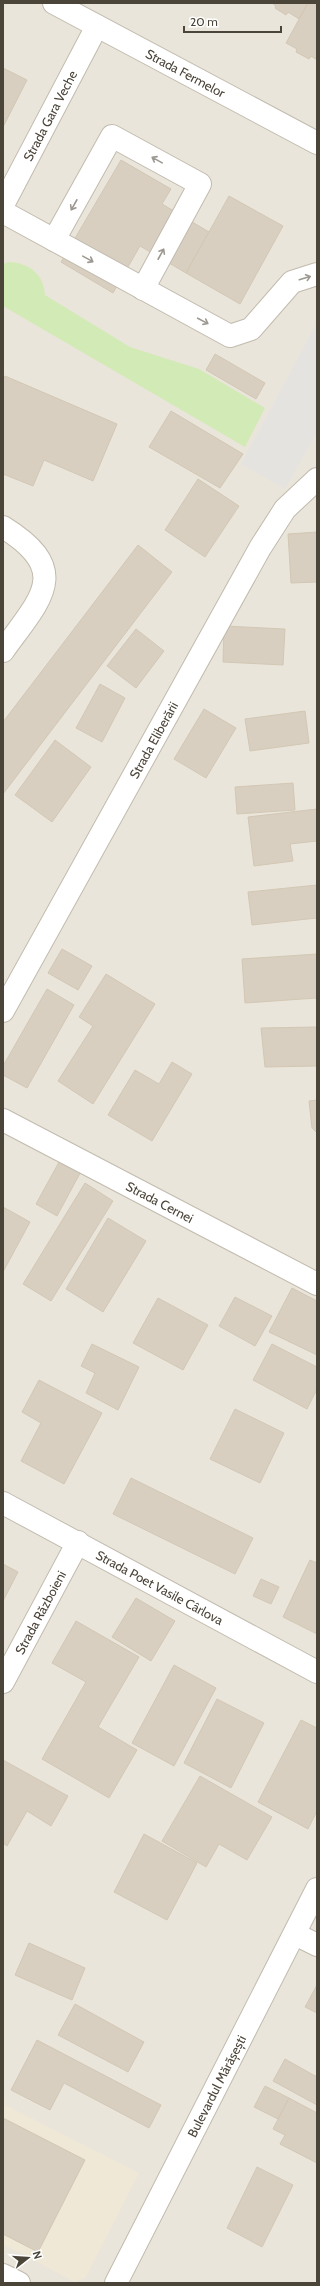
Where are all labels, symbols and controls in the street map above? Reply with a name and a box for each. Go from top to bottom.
scale bar [184,8,281,34]
text: 20 m [190,14,218,29]
street label: Strada Fermelor [143,45,229,101]
street label: Strada Gara Veche [20,67,80,164]
one-way arrow [151,156,163,163]
one-way arrow [69,199,77,211]
one-way arrow [158,249,166,261]
one-way arrow [82,256,94,263]
one-way arrow [298,274,311,281]
one-way arrow [196,318,208,326]
street label: Strada Eliberării [126,699,181,781]
street label: Strada Cernei [123,1178,196,1226]
street label: Strada Poet Vasile Cârlova [93,1547,227,1628]
street label: Strada Războieni [11,1568,69,1657]
street label: Bulevardul Mărășești [184,2032,249,2140]
north arrow [8,2238,48,2278]
text: N [30,2249,45,2261]

